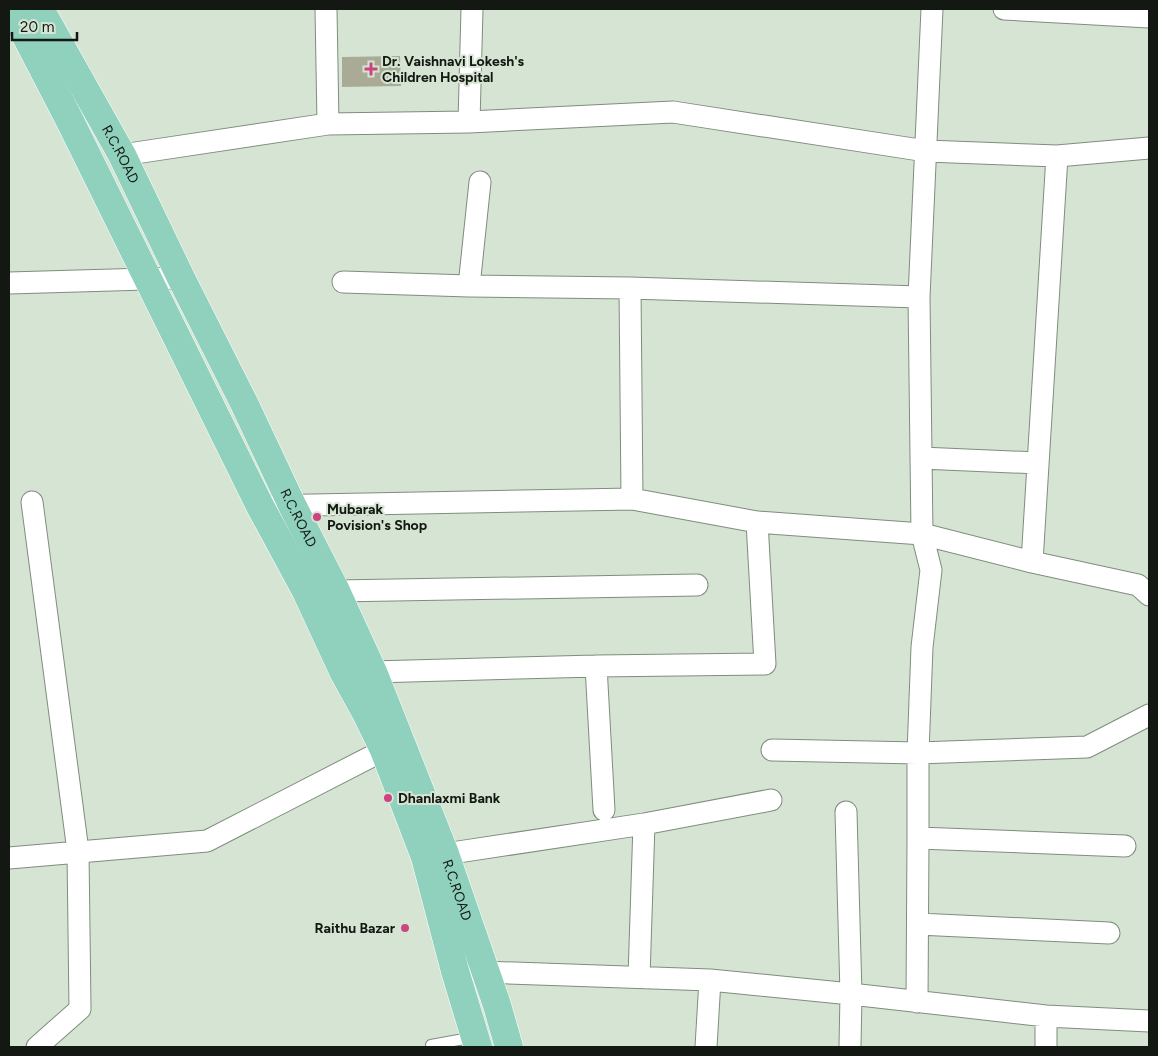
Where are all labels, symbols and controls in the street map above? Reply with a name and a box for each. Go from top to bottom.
scale bar [12,10,78,42]
text: 20 m [20,18,54,36]
place label: Dr. Vaishnavi Lokesh's Children Hospital [382,53,525,86]
marker: Dr. Vaishnavi Lokesh's Children Hospital [364,62,378,76]
street label: R.C.ROAD [98,122,143,186]
street label: R.C.ROAD [277,486,321,550]
place label: Mubarak Povision's Shop [327,501,427,534]
marker: Mubarak Povision's Shop [311,511,323,523]
place label: Dhanlaxmi Bank [398,790,501,807]
marker: Dhanlaxmi Bank [382,792,394,804]
street label: R.C.ROAD [439,857,476,923]
place label: Raithu Bazar [314,920,396,937]
marker: Raithu Bazar [399,922,411,934]

